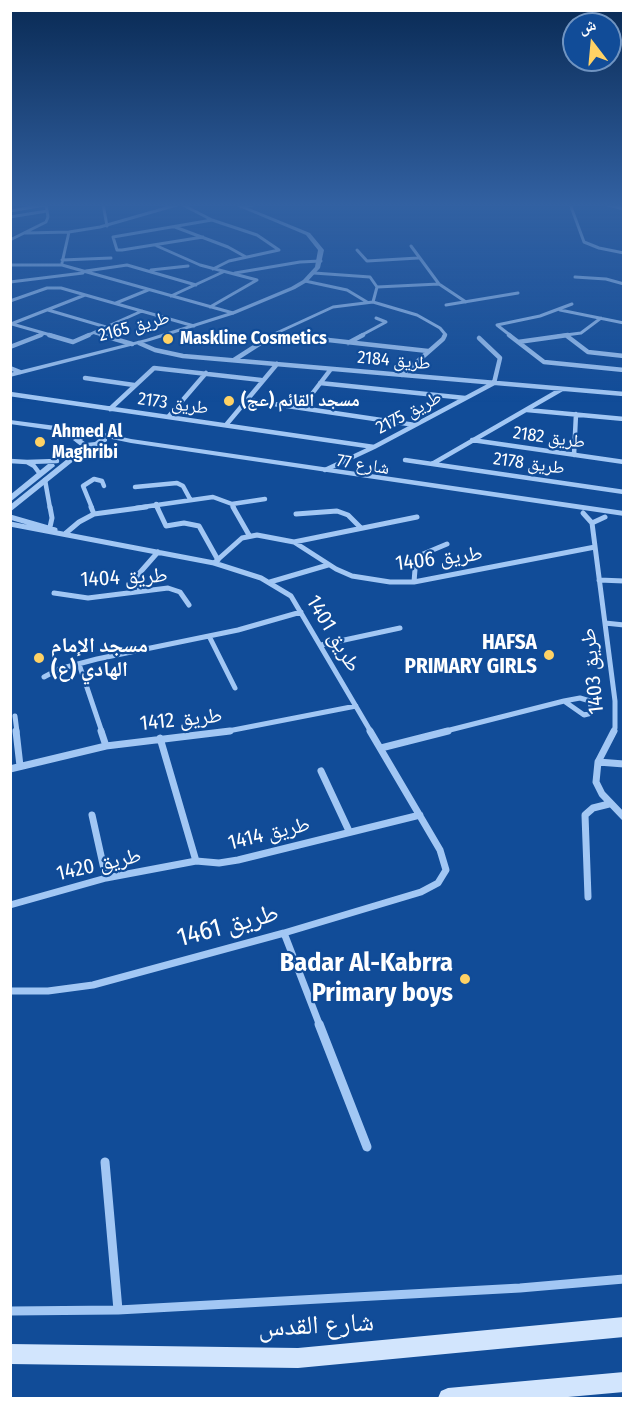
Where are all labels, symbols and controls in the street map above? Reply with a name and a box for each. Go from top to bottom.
north arrow [562,12,622,72]
text: ش [577,15,598,38]
street label: طريق 2165 [96,307,172,347]
place label: Maskline Cosmetics [180,328,327,350]
marker: Maskline Cosmetics [161,332,175,346]
street label: طريق 2184 [357,347,431,375]
street label: طريق 2175 [373,387,445,439]
street label: طريق 2173 [136,388,210,420]
place label: مسجد القائم (عج) [241,390,360,412]
marker: مسجد القائم (عج) [222,394,236,408]
place label: Ahmed Al Maghribi [52,421,122,464]
street label: طريق 2182 [512,422,586,454]
marker: Ahmed Al Maghribi [33,435,47,449]
street label: طريق 2178 [492,448,566,480]
street label: شارع 77 [335,450,391,480]
street label: طريق 1406 [394,541,484,577]
street label: طريق 1404 [80,563,168,593]
street label: طريق 1401 [300,591,366,677]
street label: طريق 1403 [576,627,610,715]
place label: HAFSA PRIMARY GIRLS [404,630,537,680]
place label: مسجد الإمام الهادي (ع) [51,633,148,683]
marker: HAFSA PRIMARY GIRLS [542,648,556,662]
marker: مسجد الإمام الهادي (ع) [32,651,46,665]
street label: طريق 1412 [139,703,223,737]
street label: طريق 1414 [225,812,313,856]
street label: طريق 1420 [54,843,144,887]
street label: طريق 1461 [174,897,282,955]
place label: Badar Al-Kabrra Primary boys [280,948,453,1010]
marker: Badar Al-Kabrra Primary boys [458,972,472,986]
street label: شارع القدس [257,1307,375,1345]

